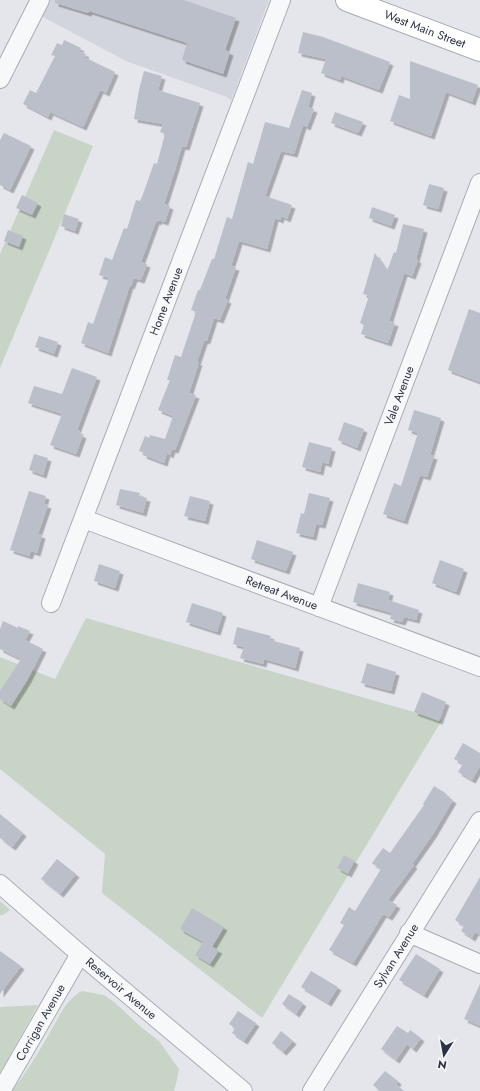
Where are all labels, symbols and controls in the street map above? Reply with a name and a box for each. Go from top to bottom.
street label: West Main Street [381,6,468,53]
street label: Home Avenue [145,264,187,338]
street label: Vale Avenue [380,363,419,428]
street label: Retreat Avenue [243,571,320,615]
street label: Sylvan Avenue [369,920,423,992]
street label: Reservoir Avenue [81,953,161,1024]
street label: Corrigan Avenue [11,981,70,1064]
north arrow [424,1035,464,1075]
text: N [436,1056,448,1074]

